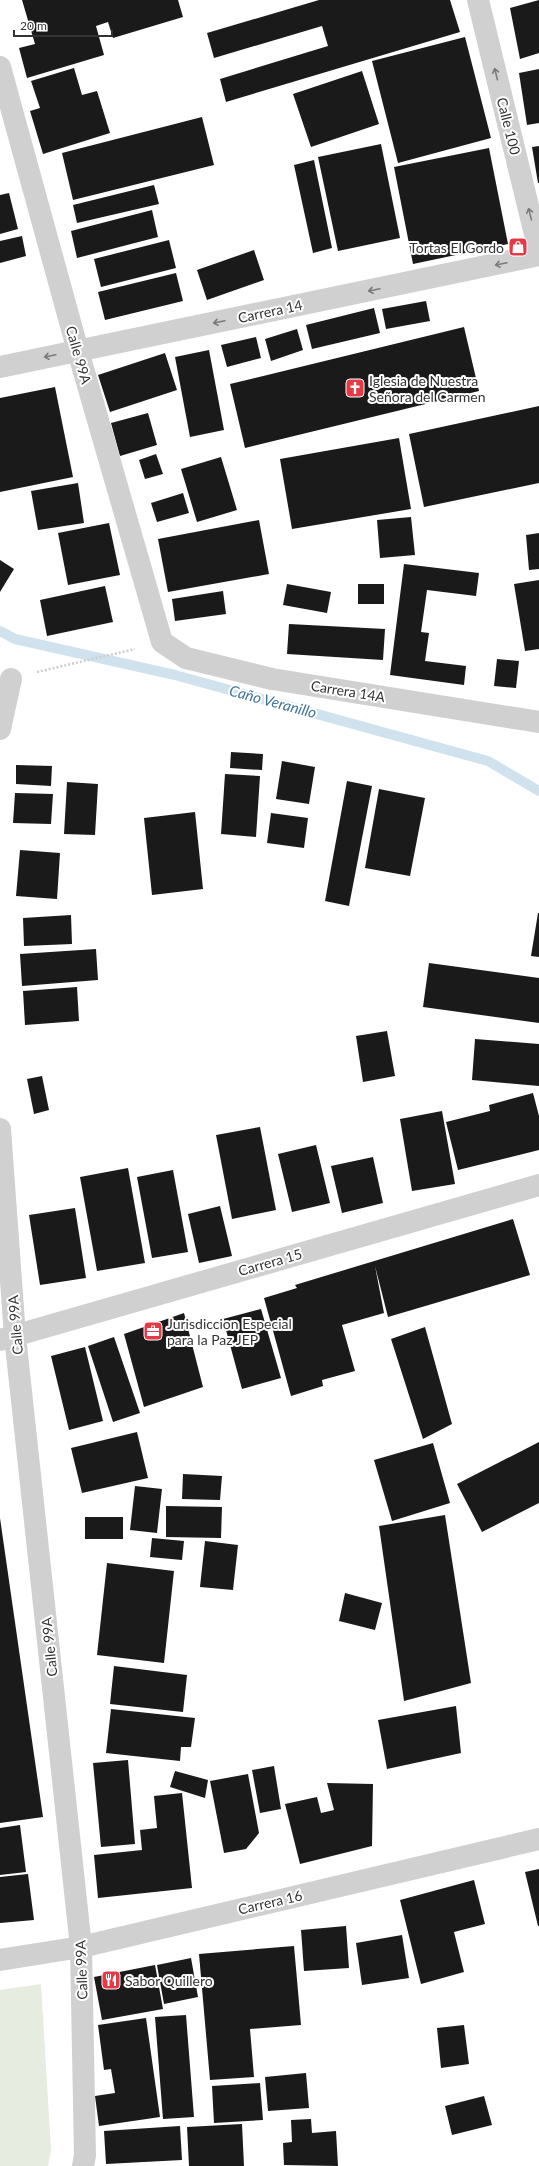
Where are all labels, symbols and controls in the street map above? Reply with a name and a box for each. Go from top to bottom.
scale bar [14,12,112,38]
text: 20 m [20,18,47,33]
one-way arrow [492,67,499,80]
street label: Calle 100 [494,96,524,156]
one-way arrow [525,207,533,220]
shop icon: Tortas El Gordo [507,236,529,258]
place label: Tortas El Gordo [409,239,504,256]
one-way arrow [495,260,508,268]
one-way arrow [367,286,380,294]
street label: Carrera 14 [236,296,304,326]
one-way arrow [213,318,226,326]
street label: Calle 99A [63,324,96,386]
one-way arrow [44,353,57,361]
place label: Iglesia de Nuestra Señora del Carmen [369,372,485,405]
church icon: Iglesia de Nuestra Señora del Carmen [344,377,366,399]
street label: Carrera 14A [310,677,387,705]
water label: Caño Veranillo [227,681,319,721]
street label: Carrera 15 [236,1245,304,1279]
street label: Calle 99A [4,1294,26,1355]
place label: Jurisdiccion Especial para la Paz JEP [167,1315,292,1348]
office icon: Jurisdiccion Especial para la Paz JEP [142,1320,164,1342]
street label: Calle 99A [37,1616,61,1678]
street label: Carrera 16 [236,1886,304,1918]
street label: Calle 99A [71,1939,91,2000]
restaurant icon: Sabor Quillero [100,1969,122,1991]
place label: Sabor Quillero [125,1972,213,1989]

